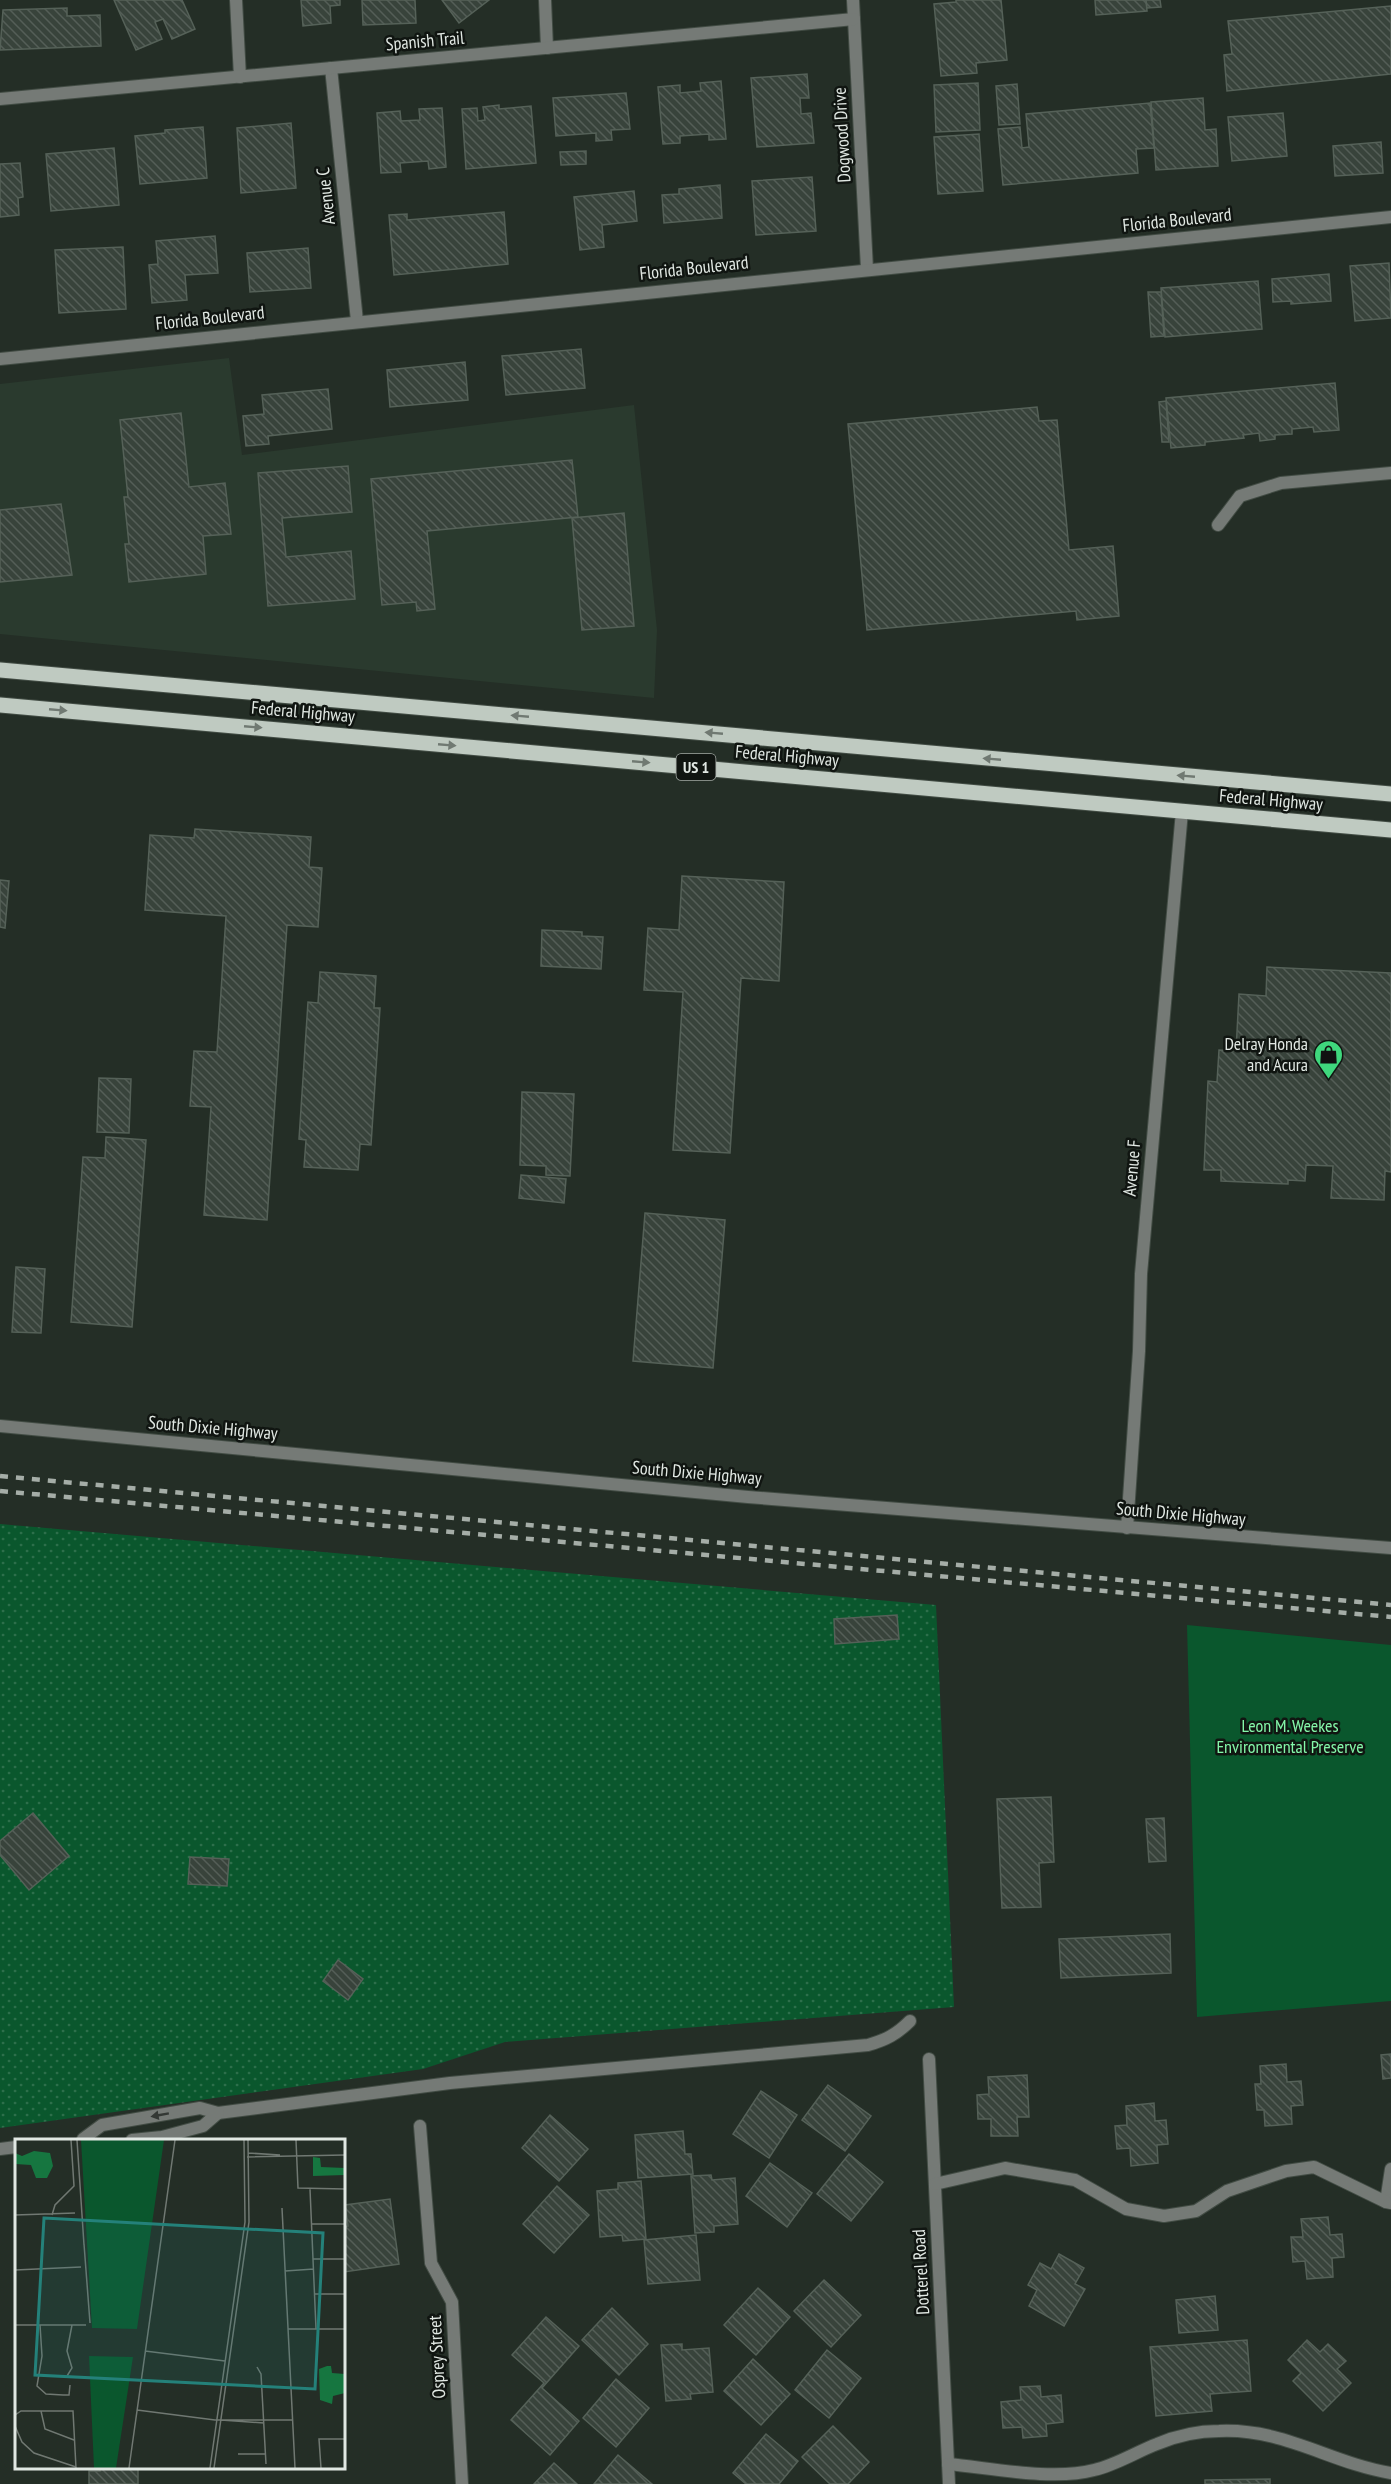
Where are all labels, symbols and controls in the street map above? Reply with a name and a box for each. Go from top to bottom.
street label: Spanish Trail [385,26,466,55]
street label: Dogwood Drive [828,87,855,183]
street label: Avenue C [311,166,340,226]
street label: Florida Boulevard [1121,202,1233,237]
street label: Florida Boulevard [638,250,750,285]
street label: Florida Boulevard [154,300,266,335]
street label: Federal Highway [250,696,356,728]
one-way arrow [49,705,68,715]
one-way arrow [510,711,529,720]
one-way arrow [243,722,262,732]
one-way arrow [705,728,724,738]
one-way arrow [437,740,456,750]
street label: Federal Highway [734,740,840,772]
road number: US 1 [676,754,716,780]
one-way arrow [983,754,1002,763]
one-way arrow [632,757,651,767]
one-way arrow [1177,771,1196,781]
street label: Federal Highway [1218,784,1324,816]
place label: Delray Honda and Acura [1224,1032,1308,1076]
shop icon: Delray Honda and Acura [1313,1038,1345,1080]
street label: Avenue F [1118,1139,1145,1197]
street label: South Dixie Highway [147,1410,279,1445]
street label: South Dixie Highway [631,1455,763,1490]
street label: South Dixie Highway [1115,1496,1247,1531]
park label: Leon M. Weekes Environmental Preserve [1216,1714,1364,1758]
one-way arrow [151,2110,170,2119]
inset map [15,2139,345,2469]
street label: Dotterel Road [907,2229,934,2315]
street label: Osprey Street [423,2315,450,2399]

